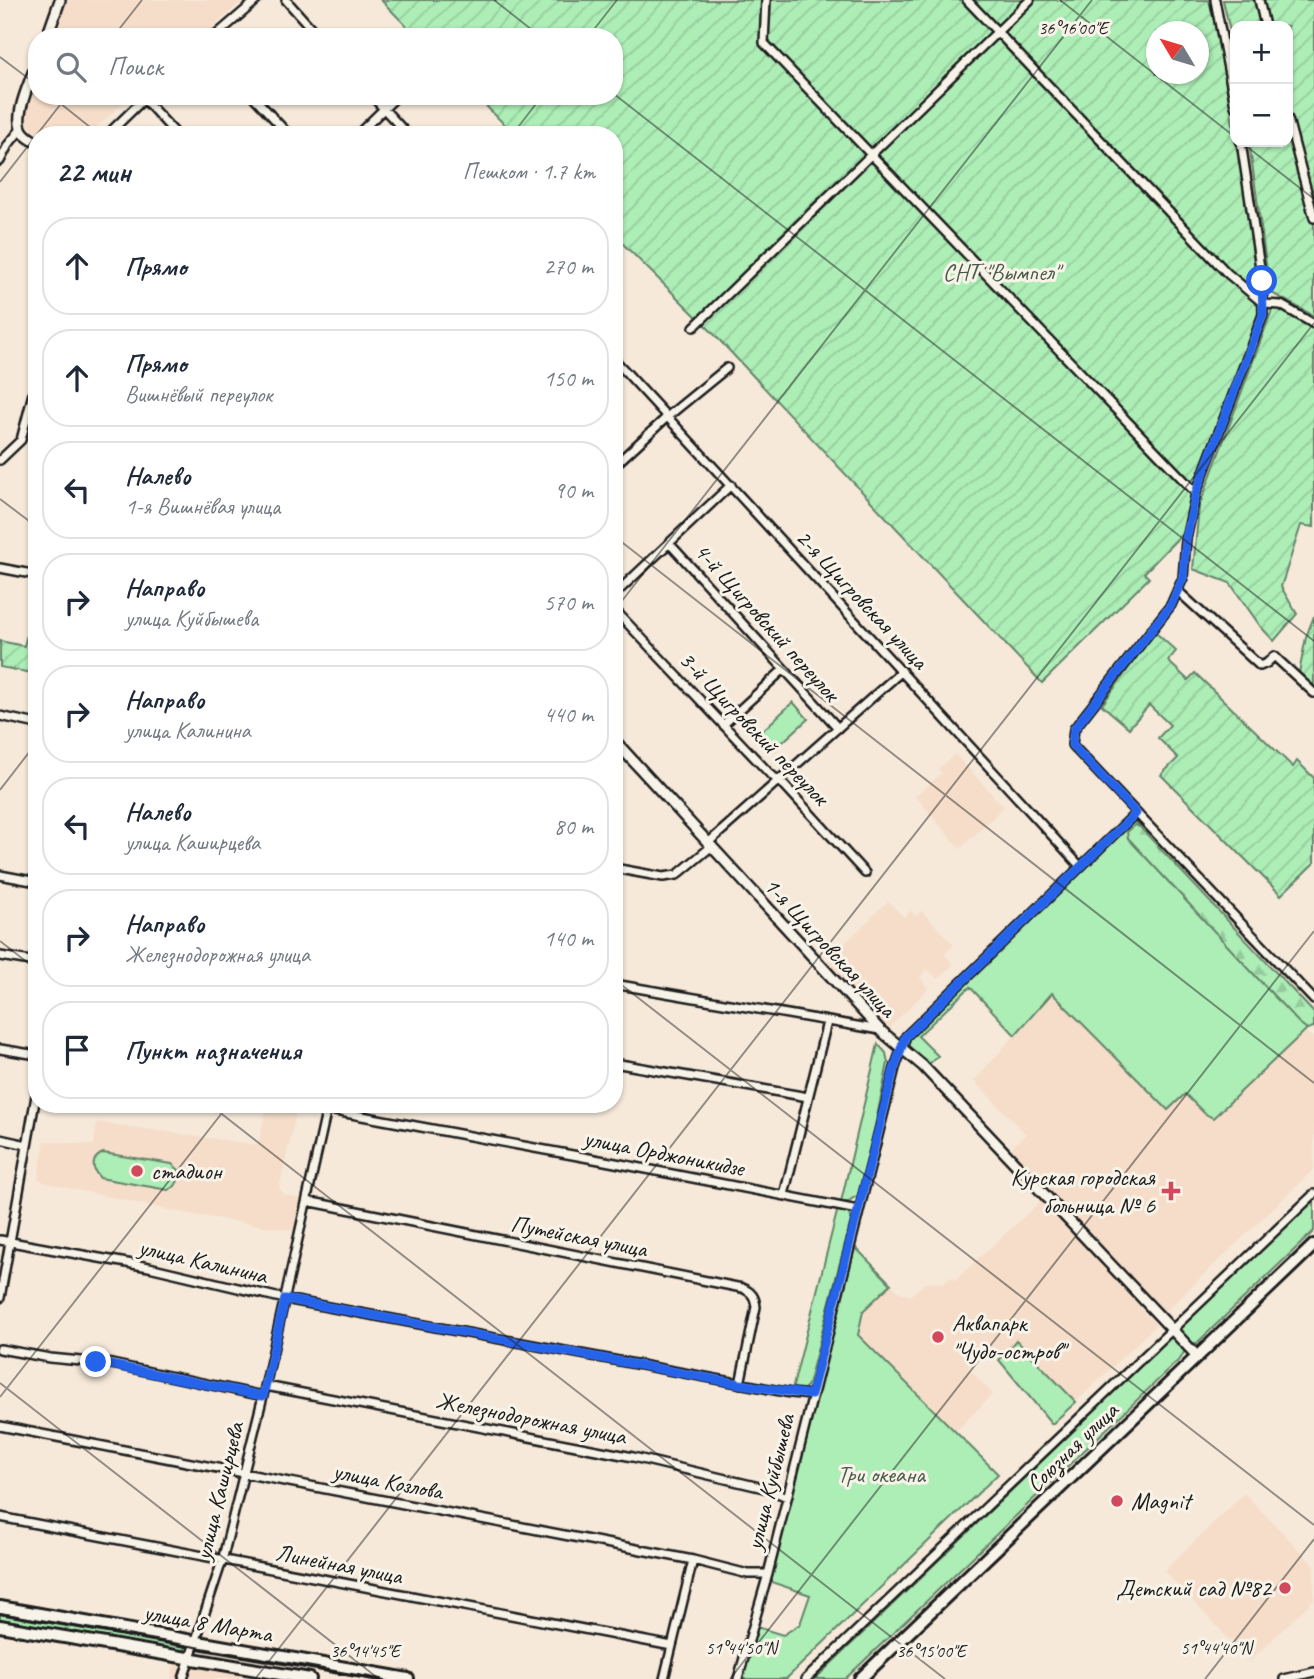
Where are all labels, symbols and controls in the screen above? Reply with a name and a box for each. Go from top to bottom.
text: 36°16'00"E [1038,17,1110,39]
north arrow [1146,21,1209,84]
map controls [1230,21,1293,147]
button: + [1230,21,1293,84]
search box [28,28,623,105]
icon: search [52,48,90,86]
text: Поиск [108,50,163,83]
button: − [1230,84,1293,147]
text: 22 мин [56,153,131,191]
text: Пешком · 1.7 km [463,157,595,186]
icon: ahead [58,247,96,285]
text: Прямо [125,250,187,283]
text: 270 m [544,252,593,281]
park label: СНТ "Вымпел" [943,257,1064,287]
route start [1246,265,1277,296]
text: Прямо [125,347,187,380]
icon: ahead [58,359,96,397]
text: 150 m [544,364,593,393]
text: Вишнёвый переулок [125,380,272,409]
text: Налево [125,459,191,492]
icon: left [58,471,96,509]
text: 90 m [554,476,593,505]
text: 1-я Вишнёвая улица [125,492,280,521]
street label: 2-я Щигровская улица [789,523,936,676]
street label: 4-й Щигровский переулок [688,536,848,709]
text: Направо [125,571,204,604]
icon: right [58,583,96,621]
text: 570 m [544,588,593,617]
text: улица Куйбышева [125,604,258,633]
street label: 3-й Щигровский переулок [673,644,837,813]
text: Направо [125,683,204,716]
icon: right [58,695,96,733]
text: 440 m [544,700,593,729]
text: улица Калинина [125,716,251,745]
text: Налево [125,795,191,828]
icon: left [58,807,96,845]
text: 80 m [554,812,593,841]
text: улица Каширцева [125,828,260,857]
street label: 1-я Щигровская улица [757,871,904,1024]
text: Направо [125,907,204,940]
icon: right [58,919,96,957]
text: 140 m [544,924,593,953]
text: Железнодорожная улица [125,940,310,969]
icon: arrive [58,1031,96,1069]
text: Пункт назначения [125,1034,301,1067]
street label: улица Орджоникидзе [580,1122,749,1184]
place label: стадион [151,1156,224,1186]
place label: Курская городская больница № 6 [1010,1162,1156,1220]
marker: стадион [129,1163,145,1179]
marker: Курская городская больница № 6 [1161,1181,1181,1201]
street label: Путейская улица [508,1208,651,1264]
street label: улица Калинина [134,1231,272,1291]
place label: Аквапарк "Чудо-остров" [952,1308,1070,1366]
marker: Аквапарк "Чудо-остров" [930,1329,946,1345]
route end [80,1346,111,1377]
street label: Железнодорожная улица [433,1385,630,1451]
street label: Союзная улица [1019,1395,1126,1499]
street label: улица Куйбышева [738,1410,802,1555]
street label: улица Каширцева [187,1418,251,1565]
street label: улица Козлова [329,1455,448,1507]
park label: Три океана [837,1459,926,1489]
place label: Magnit [1131,1486,1194,1516]
marker: Magnit [1109,1493,1125,1509]
street label: Линейная улица [273,1537,406,1591]
place label: Детский сад №82 [1116,1573,1273,1603]
marker: Детский сад №82 [1277,1580,1293,1596]
street label: улица 8 Марта [140,1597,276,1649]
text: 51°44'50"N [706,1637,780,1659]
text: 51°44'40"N [1181,1637,1255,1659]
text: 36°14'45"E [330,1640,402,1662]
text: 36°15'00"E [896,1640,968,1662]

